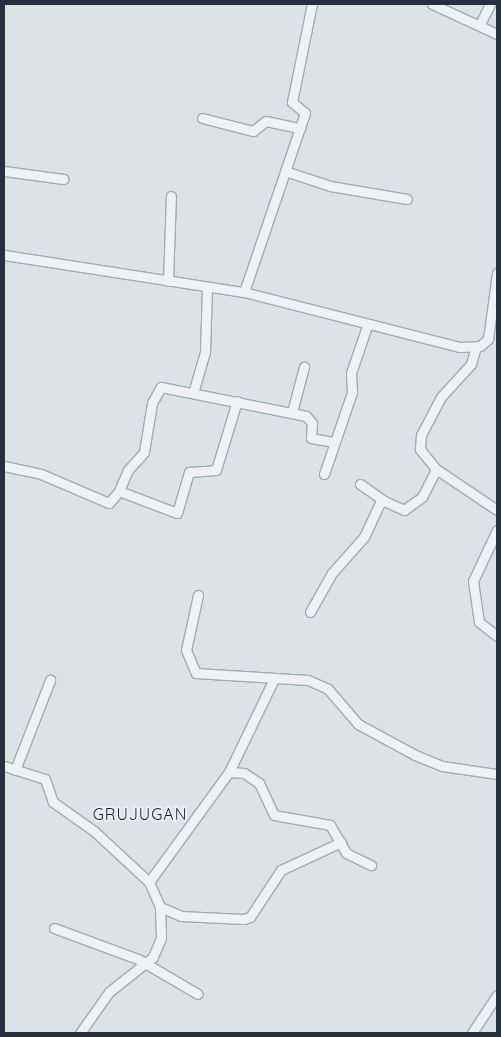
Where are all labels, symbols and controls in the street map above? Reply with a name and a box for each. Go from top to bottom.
district label: GRUJUGAN [92,804,188,824]

